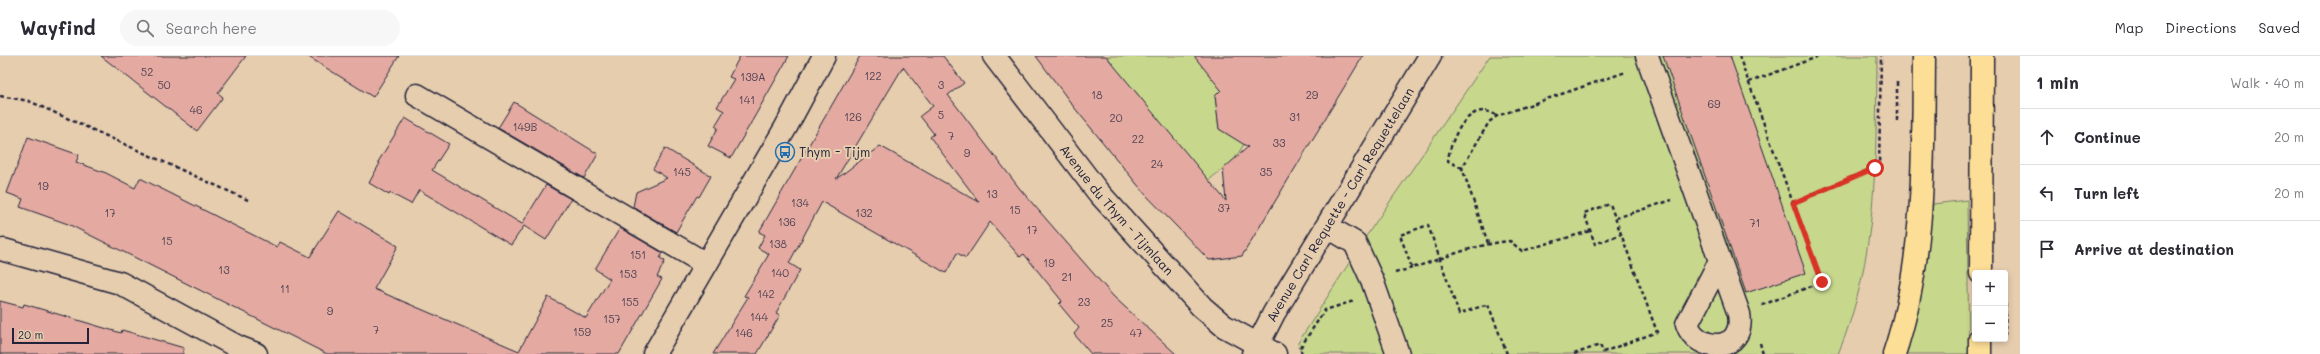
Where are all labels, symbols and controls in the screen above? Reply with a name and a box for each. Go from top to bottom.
search box [120,10,400,46]
text: Wayfind [20,15,96,40]
icon: search [134,17,156,39]
text: Search here [166,18,257,38]
text: Map [2115,18,2143,37]
text: Directions [2165,18,2236,37]
text: Saved [2258,18,2300,37]
house number: 52 [141,64,153,79]
house number: 122 [864,68,882,83]
house number: 139A [740,69,766,84]
text: 1 min [2036,71,2079,93]
text: Walk · 40 m [2230,74,2304,91]
house number: 50 [157,77,171,92]
house number: 3 [938,77,945,92]
street label: Avenue Carl Requette - Carl Requettelaan [1262,84,1417,324]
house number: 18 [1091,87,1103,102]
house number: 29 [1306,87,1319,102]
house number: 141 [739,92,755,107]
house number: 69 [1707,96,1721,111]
house number: 46 [189,102,203,117]
house number: 5 [938,107,944,122]
house number: 126 [844,109,862,124]
house number: 31 [1289,109,1301,124]
house number: 20 [1110,110,1123,125]
house number: 149B [513,119,538,134]
icon: ahead [2036,126,2058,148]
text: Continue [2074,127,2141,147]
house number: 7 [948,128,954,143]
text: 20 m [2274,128,2304,145]
house number: 22 [1132,131,1144,146]
house number: 33 [1273,135,1286,150]
bus stop icon: Thym - Tijm [774,141,796,163]
street label: Avenue du Thym - Tijmlaan [1057,141,1178,278]
place label: Thym - Tijm [799,143,870,160]
house number: 9 [964,145,971,160]
house number: 24 [1151,156,1164,171]
route start [1866,159,1884,177]
house number: 145 [673,164,691,179]
house number: 35 [1260,164,1272,179]
house number: 19 [37,178,49,193]
icon: left [2036,182,2058,204]
text: Turn left [2074,183,2139,203]
text: 20 m [2274,184,2304,201]
house number: 13 [986,186,998,201]
house number: 134 [791,195,809,210]
house number: 37 [1218,200,1230,215]
house number: 15 [1009,202,1021,217]
house number: 17 [104,205,116,220]
house number: 132 [855,205,873,220]
house number: 136 [778,214,796,229]
house number: 71 [1749,215,1761,230]
house number: 17 [1026,222,1038,237]
house number: 15 [161,233,173,248]
house number: 138 [769,236,787,251]
icon: arrive [2036,238,2058,260]
text: Arrive at destination [2074,239,2234,259]
house number: 151 [630,247,646,262]
house number: 19 [1043,255,1055,270]
house number: 13 [218,262,230,277]
house number: 140 [771,265,789,280]
house number: 153 [619,266,637,281]
house number: 21 [1061,269,1073,284]
map controls [1972,270,2008,342]
button: + [1972,270,2008,306]
route end [1813,273,1831,291]
house number: 11 [280,281,290,296]
house number: 142 [757,286,775,301]
house number: 155 [621,294,639,309]
house number: 23 [1078,294,1091,309]
house number: 9 [327,303,334,318]
button: − [1972,306,2008,342]
house number: 144 [750,309,768,324]
house number: 157 [603,311,621,326]
house number: 25 [1101,315,1113,330]
house number: 7 [373,322,379,337]
house number: 159 [573,324,591,339]
house number: 146 [735,325,753,340]
house number: 47 [1130,325,1142,340]
scale bar [12,326,89,345]
text: 20 m [18,327,43,342]

